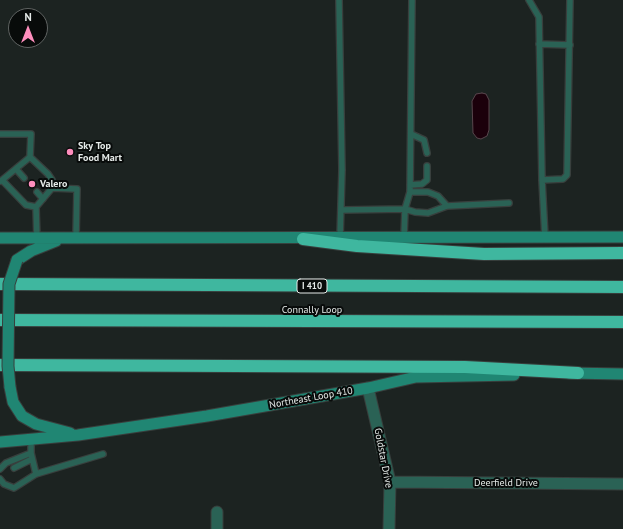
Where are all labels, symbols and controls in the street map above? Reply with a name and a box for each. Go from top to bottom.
north arrow [8,8,48,48]
text: N [24,10,32,24]
place label: Sky Top Food Mart [78,140,122,164]
marker: Sky Top Food Mart [65,147,75,157]
place label: Valero [40,178,67,190]
marker: Valero [27,179,37,189]
road number: I 410 [297,279,327,293]
street label: Connally Loop [282,304,342,316]
street label: Northeast Loop 410 [268,385,354,411]
street label: Goldstar Drive [371,427,395,489]
street label: Deerfield Drive [474,477,538,489]

